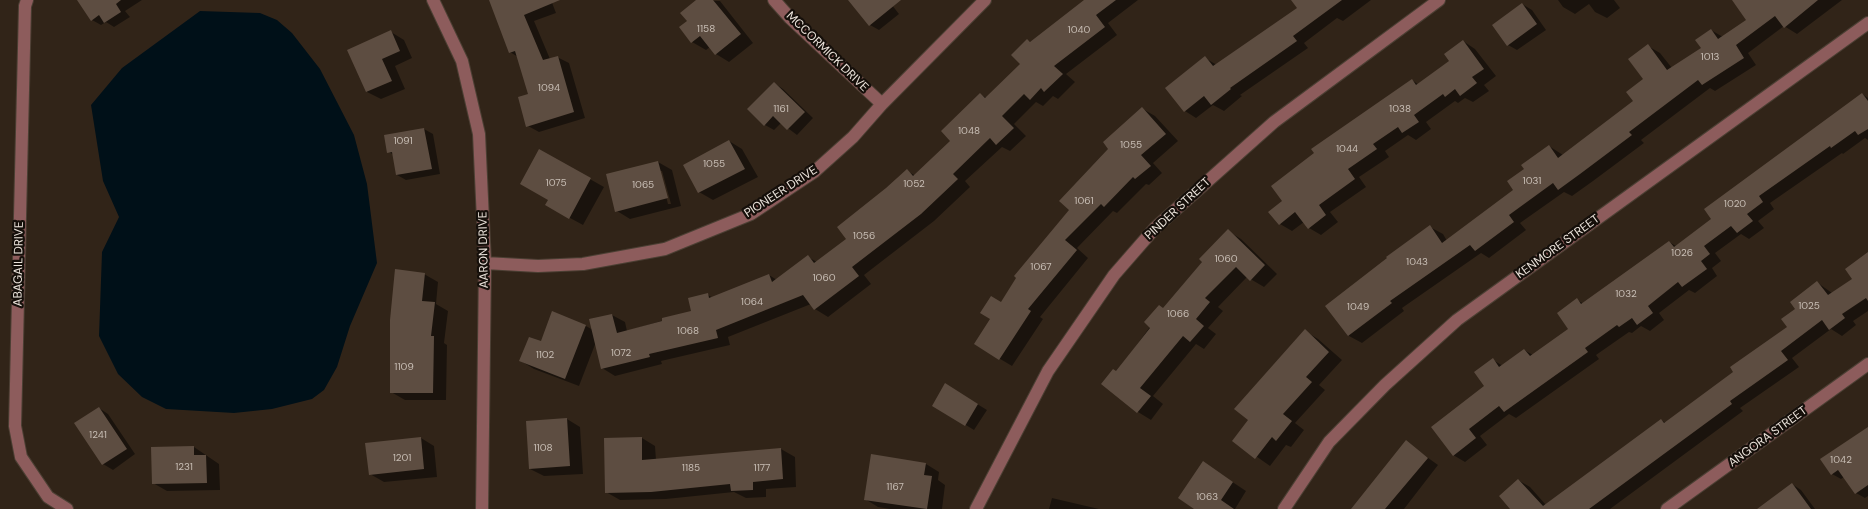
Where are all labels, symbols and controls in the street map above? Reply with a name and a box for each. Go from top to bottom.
street label: MCCORMICK DRIVE [783,9,871,95]
house number: 1158 [697,23,715,35]
house number: 1040 [1068,24,1090,36]
house number: 1013 [1701,51,1719,63]
house number: 1094 [538,82,560,94]
house number: 1161 [773,103,789,115]
house number: 1038 [1389,103,1411,115]
house number: 1048 [958,125,980,137]
house number: 1091 [393,135,413,147]
house number: 1055 [1120,139,1142,151]
house number: 1044 [1336,143,1358,155]
house number: 1055 [703,158,725,170]
street label: PIONEER DRIVE [742,163,820,221]
street label: PINDER STREET [1142,175,1214,243]
house number: 1031 [1523,175,1541,187]
house number: 1075 [546,177,566,189]
house number: 1052 [903,178,925,190]
house number: 1065 [632,179,654,191]
house number: 1061 [1074,195,1094,207]
house number: 1020 [1724,198,1746,210]
street label: AARON DRIVE [476,211,492,289]
street label: KENMORE STREET [1514,212,1602,282]
street label: ABAGAIL DRIVE [11,221,27,307]
house number: 1056 [853,230,875,242]
house number: 1026 [1671,247,1693,259]
house number: 1060 [1214,253,1238,265]
house number: 1043 [1406,256,1428,268]
house number: 1067 [1030,261,1052,273]
house number: 1060 [812,272,836,284]
house number: 1032 [1615,288,1637,300]
house number: 1064 [741,296,763,308]
house number: 1025 [1798,300,1820,312]
house number: 1049 [1347,301,1369,313]
house number: 1066 [1167,308,1189,320]
house number: 1068 [677,325,699,337]
house number: 1072 [611,347,631,359]
house number: 1102 [536,349,554,361]
house number: 1109 [394,361,414,373]
street label: ANGORA STREET [1726,404,1810,470]
house number: 1241 [89,429,107,441]
house number: 1108 [533,442,553,454]
house number: 1201 [393,452,411,464]
house number: 1042 [1830,454,1852,466]
house number: 1231 [175,461,193,473]
house number: 1185 [682,462,700,474]
house number: 1177 [754,462,770,474]
house number: 1167 [886,481,904,493]
house number: 1063 [1196,491,1218,503]

